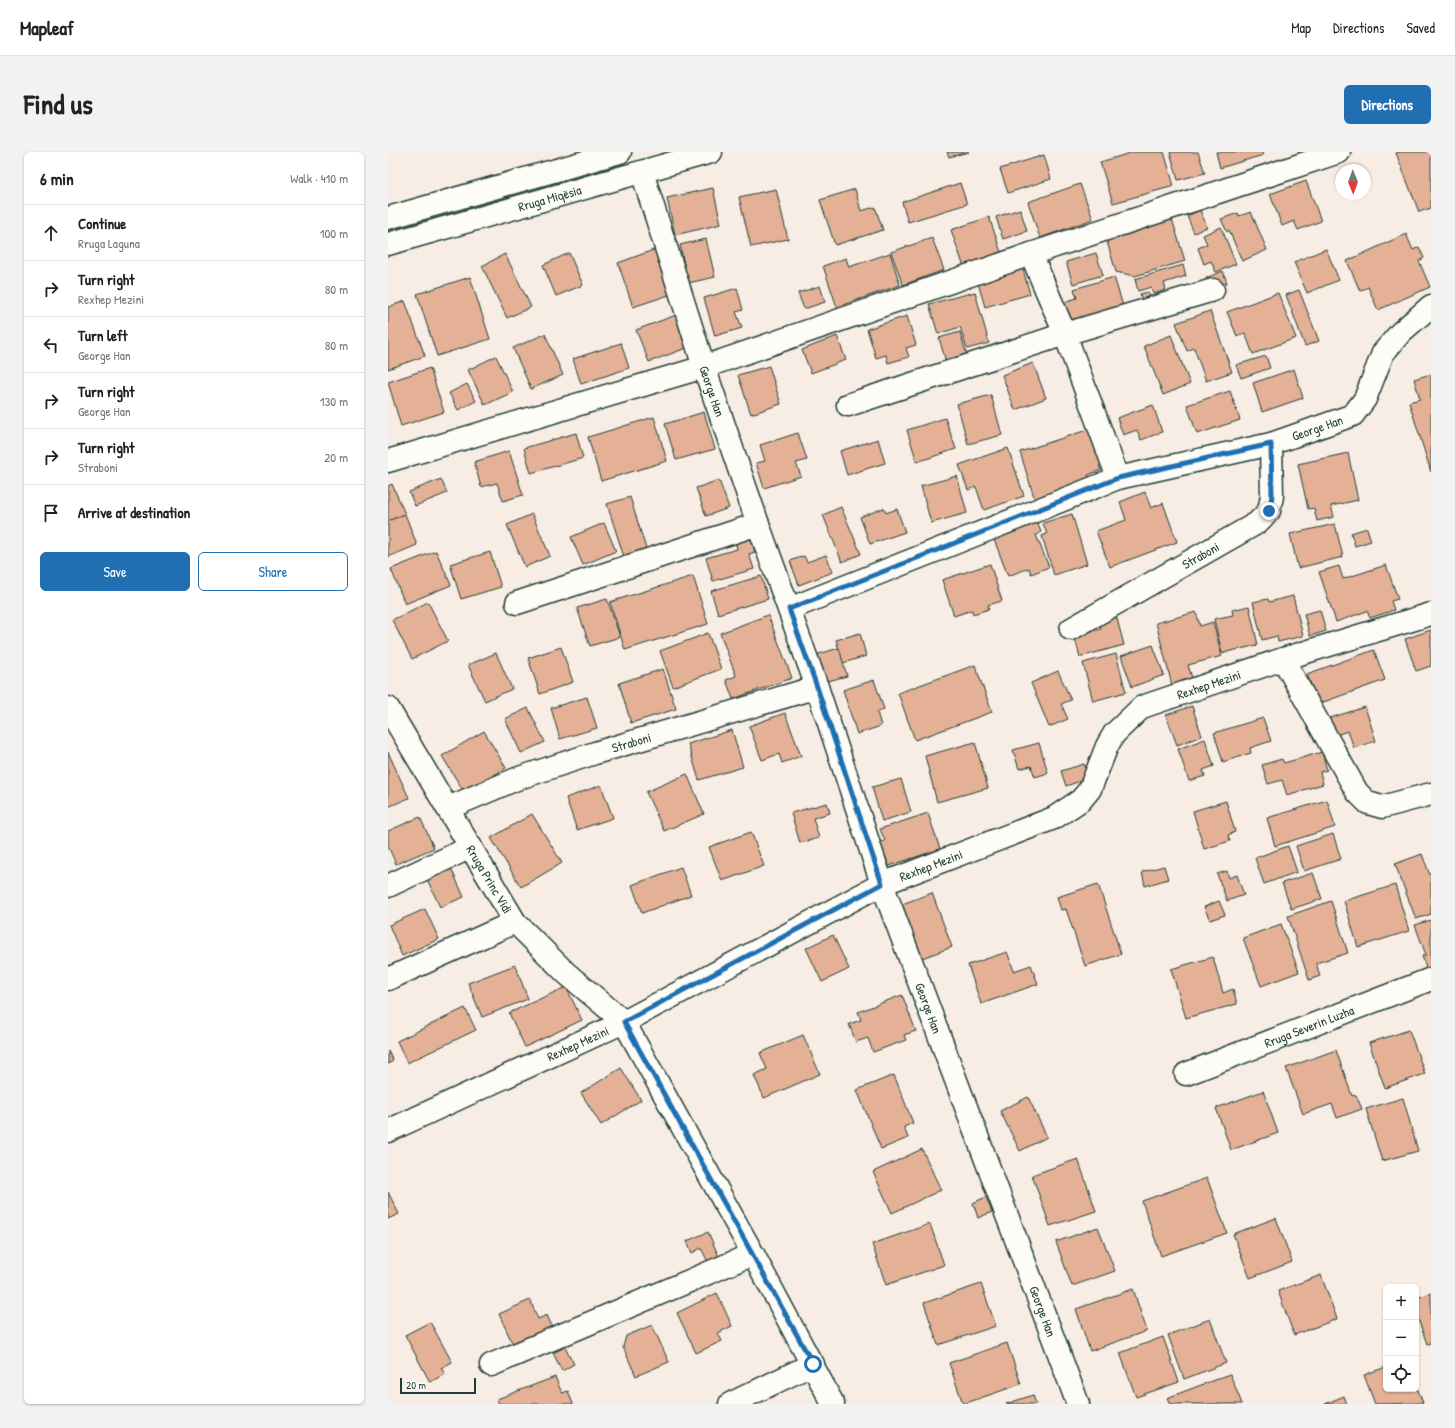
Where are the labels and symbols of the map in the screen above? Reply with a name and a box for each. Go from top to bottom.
north arrow [1335,164,1371,200]
street label: Rruga Miqësia [516,180,583,216]
street label: George Han [695,363,729,419]
street label: George Han [1289,410,1345,445]
route end [1260,502,1278,520]
street label: Straboni [1179,538,1222,573]
street label: Rexhep Mezini [1174,665,1243,703]
street label: Straboni [610,728,653,757]
street label: Rruga Princ Vidi [462,842,517,917]
street label: Rexhep Mezini [897,845,965,886]
street label: George Han [911,980,947,1036]
street label: Rruga Severin Luzha [1262,1001,1356,1052]
street label: Rexhep Mezini [544,1021,612,1065]
street label: George Han [1025,1283,1061,1339]
route start [804,1355,822,1373]
scale bar [400,1376,476,1395]

